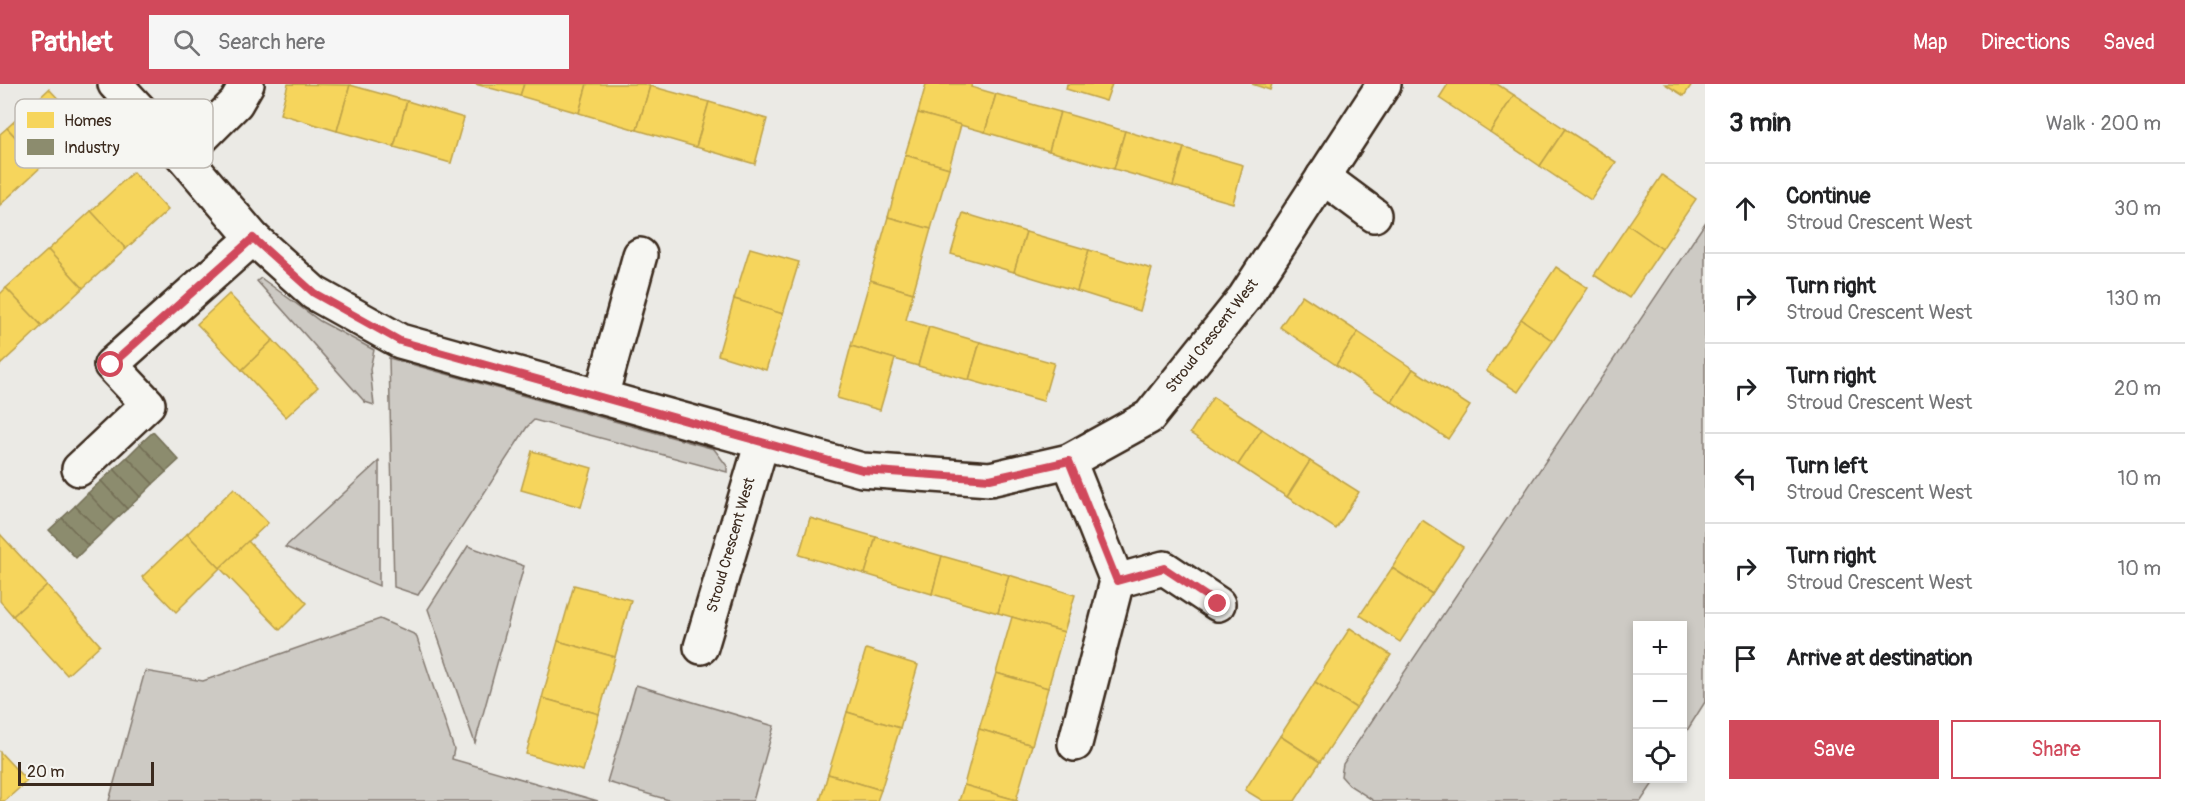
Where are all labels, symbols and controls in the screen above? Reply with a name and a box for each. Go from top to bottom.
search box [149,15,569,69]
text: Pathlet [30,25,113,60]
icon: search [170,26,203,59]
text: Search here [218,28,325,56]
text: Map [1913,29,1948,56]
text: Directions [1981,29,2070,56]
text: Saved [2103,29,2155,56]
legend [15,99,213,168]
text: 3 min [1729,107,1791,139]
text: Homes [64,111,112,131]
text: Walk · 200 m [2046,111,2161,136]
text: Industry [64,138,120,158]
text: Continue [1786,182,1870,210]
icon: ahead [1729,192,1762,225]
text: 30 m [2114,196,2161,221]
text: Stroud Crescent West [1786,210,1972,235]
text: Turn right [1786,272,1876,300]
street label: Stroud Crescent West [1161,274,1263,397]
icon: right [1729,282,1762,315]
text: 130 m [2106,286,2161,311]
text: Stroud Crescent West [1786,300,1972,325]
route start [97,351,123,377]
text: Turn right [1786,362,1876,390]
icon: right [1729,372,1762,405]
text: 20 m [2114,376,2161,401]
text: Stroud Crescent West [1786,390,1972,415]
text: Turn left [1786,452,1868,480]
icon: left [1729,462,1762,495]
text: 10 m [2117,466,2161,491]
street label: Stroud Crescent West [703,474,760,615]
text: Stroud Crescent West [1786,480,1972,505]
text: Turn right [1786,542,1876,570]
icon: right [1729,552,1762,585]
text: 10 m [2117,556,2161,581]
text: Stroud Crescent West [1786,570,1972,595]
route end [1204,590,1230,616]
map controls [1633,621,1687,783]
button: + [1633,621,1687,675]
icon: arrive [1729,642,1762,675]
text: Arrive at destination [1786,644,1972,672]
button: − [1633,675,1687,729]
button: Save [1729,720,1939,779]
button: Share [1951,720,2161,779]
button: locate [1633,729,1687,783]
scale bar [18,759,154,786]
text: 20 m [27,762,65,782]

